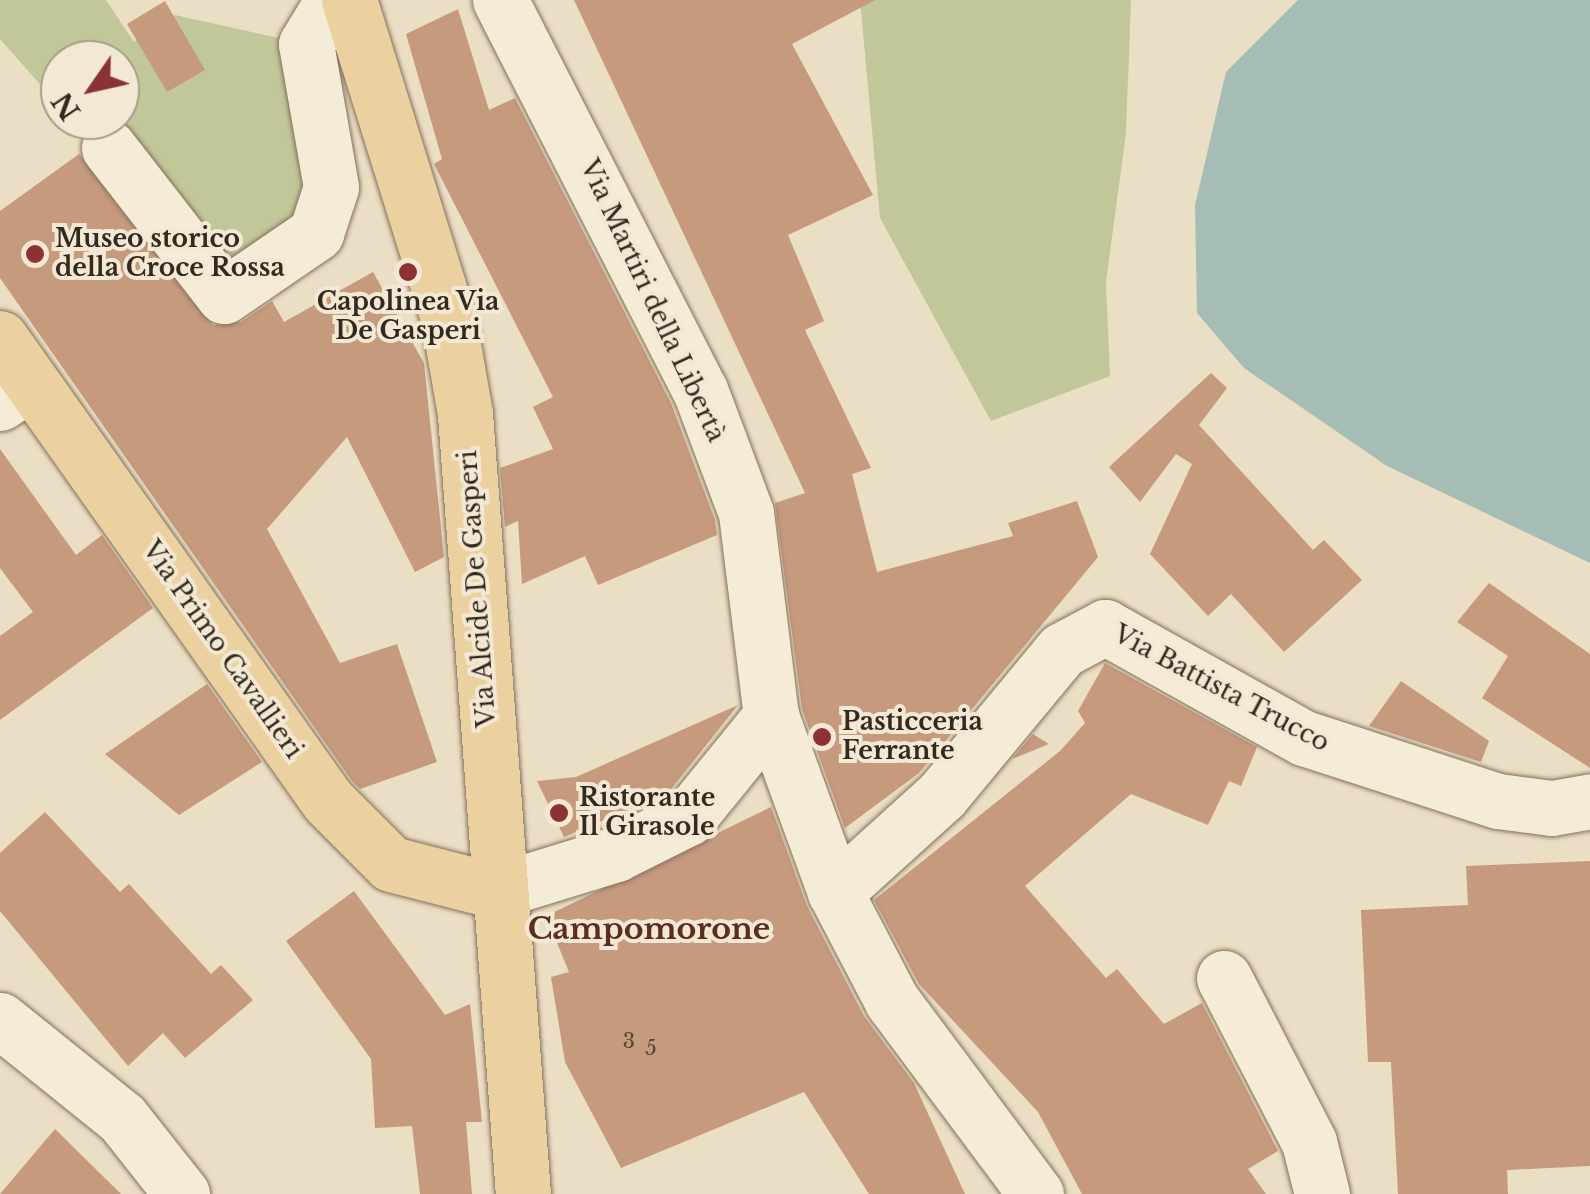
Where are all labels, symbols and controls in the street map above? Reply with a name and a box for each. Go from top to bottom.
north arrow [40,40,140,140]
text: N [45,85,88,127]
street label: Via Martiri della Libertà [573,155,731,447]
place label: Museo storico della Croce Rossa [55,225,285,284]
marker: Museo storico della Croce Rossa [24,243,46,265]
marker: Capolinea Via De Gasperi [397,261,419,283]
place label: Capolinea Via De Gasperi [316,288,500,347]
street label: Via Alcide De Gasperi [453,449,503,729]
street label: Via Primo Cavallieri [136,535,308,765]
street label: Via Battista Trucco [1107,619,1335,759]
place label: Pasticceria Ferrante [842,708,983,767]
marker: Pasticceria Ferrante [811,726,833,748]
place label: Ristorante Il Girasole [579,784,715,843]
marker: Ristorante Il Girasole [548,802,570,824]
district label: Campomorone [528,911,770,947]
house number: 3 [623,1029,635,1053]
house number: 5 [645,1036,657,1060]

